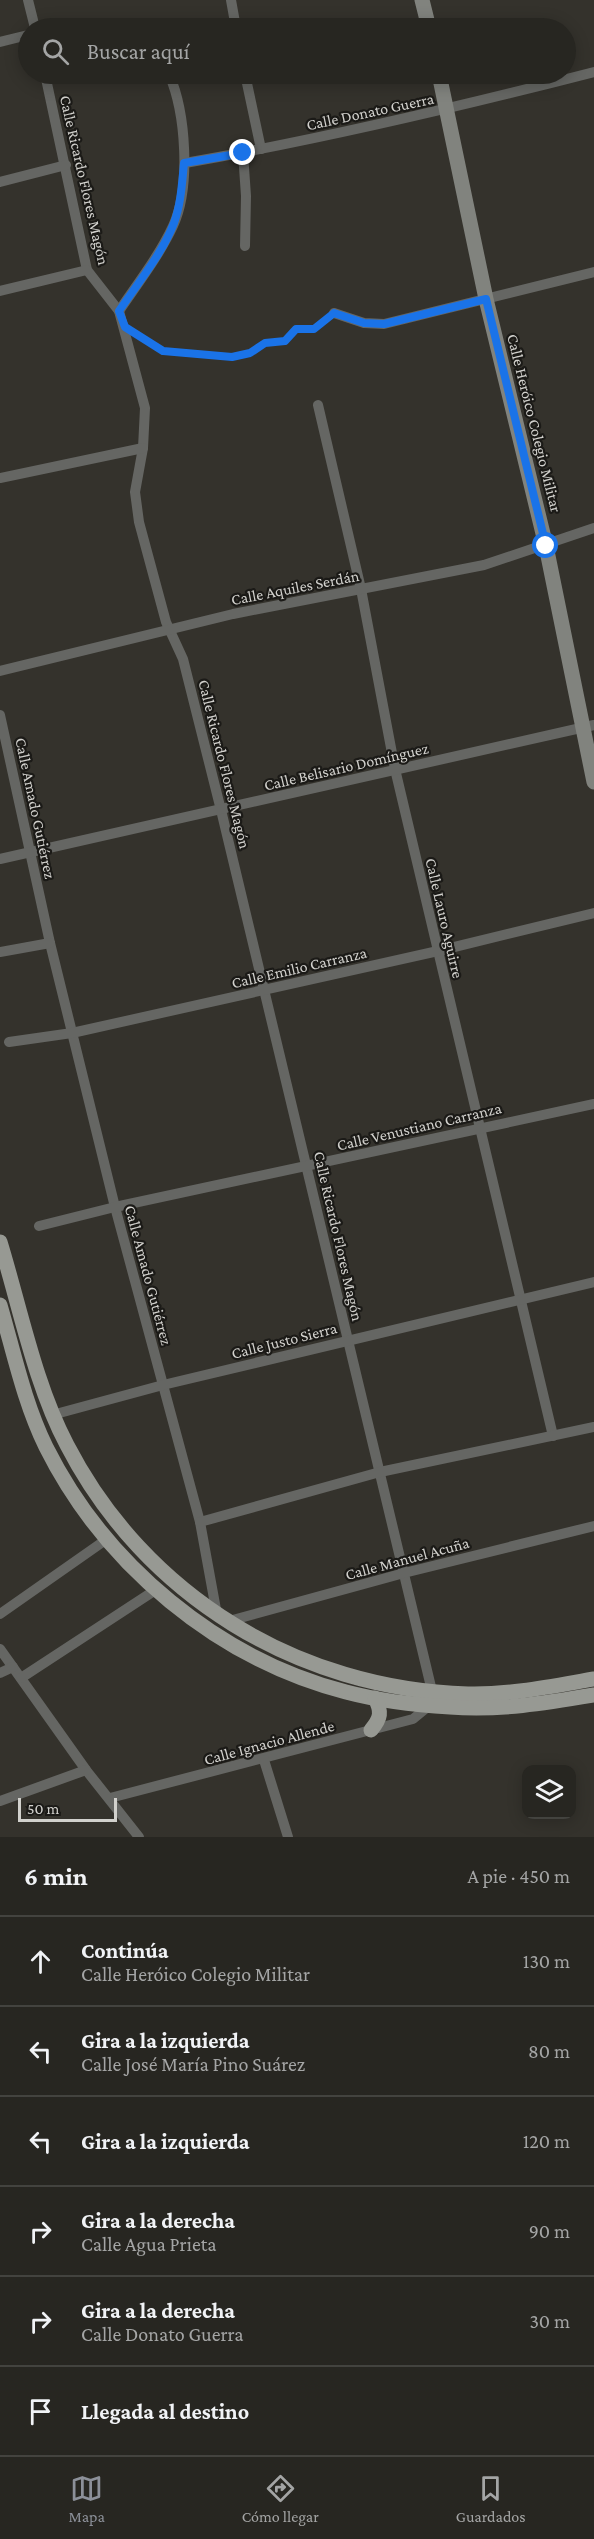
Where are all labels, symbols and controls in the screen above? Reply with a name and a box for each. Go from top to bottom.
search box [18,18,576,84]
icon: search [39,35,72,68]
text: Buscar aquí [87,39,189,64]
street label: Calle Donato Guerra [305,90,436,133]
street label: Calle Ricardo Flores Magón [56,94,112,267]
route end [229,139,255,165]
street label: Calle Heróico Colegio Militar [503,332,565,515]
route start [532,532,558,558]
street label: Calle Aquiles Serdán [230,567,361,609]
street label: Calle Ricardo Flores Magón [194,678,254,851]
street label: Calle Amado Gutiérrez [12,736,59,880]
street label: Calle Belisario Domínguez [262,739,430,795]
street label: Calle Lauro Aguirre [421,856,467,980]
street label: Calle Emilio Carranza [230,944,369,991]
street label: Calle Venustiano Carranza [335,1099,504,1154]
street label: Calle Ricardo Flores Magón [310,1150,366,1323]
street label: Calle Amado Gutiérrez [122,1203,175,1347]
street label: Calle Justo Sierra [230,1319,339,1363]
street label: Calle Manuel Acuña [343,1534,471,1583]
street label: Calle Ignacio Allende [202,1717,336,1769]
map controls [522,1765,576,1819]
button: layers [522,1765,576,1819]
scale bar [18,1795,117,1822]
text: 50 m [27,1800,59,1817]
text: 6 min [24,1862,88,1891]
text: A pie · 450 m [467,1865,570,1887]
text: Continúa [81,1938,168,1963]
icon: ahead [24,1945,57,1978]
text: 130 m [523,1950,570,1972]
text: Calle Heróico Colegio Militar [81,1963,310,1985]
text: Gira a la izquierda [81,2028,250,2053]
icon: left [24,2035,57,2068]
text: 80 m [528,2040,570,2062]
text: Calle José María Pino Suárez [81,2053,305,2075]
icon: left [24,2125,57,2158]
text: Gira a la izquierda [81,2129,250,2154]
text: 120 m [523,2130,570,2152]
text: Gira a la derecha [81,2208,235,2233]
icon: right [24,2215,57,2248]
text: 90 m [529,2220,570,2242]
text: Calle Agua Prieta [81,2233,217,2255]
text: Gira a la derecha [81,2298,235,2323]
icon: right [24,2305,57,2338]
text: 30 m [529,2310,570,2332]
text: Calle Donato Guerra [81,2323,244,2345]
icon: arrive [24,2395,57,2428]
text: Llegada al destino [81,2399,249,2424]
tab: Mapa [68,2472,105,2525]
tab: Cómo llegar [242,2472,319,2525]
tab: Guardados [456,2472,526,2525]

